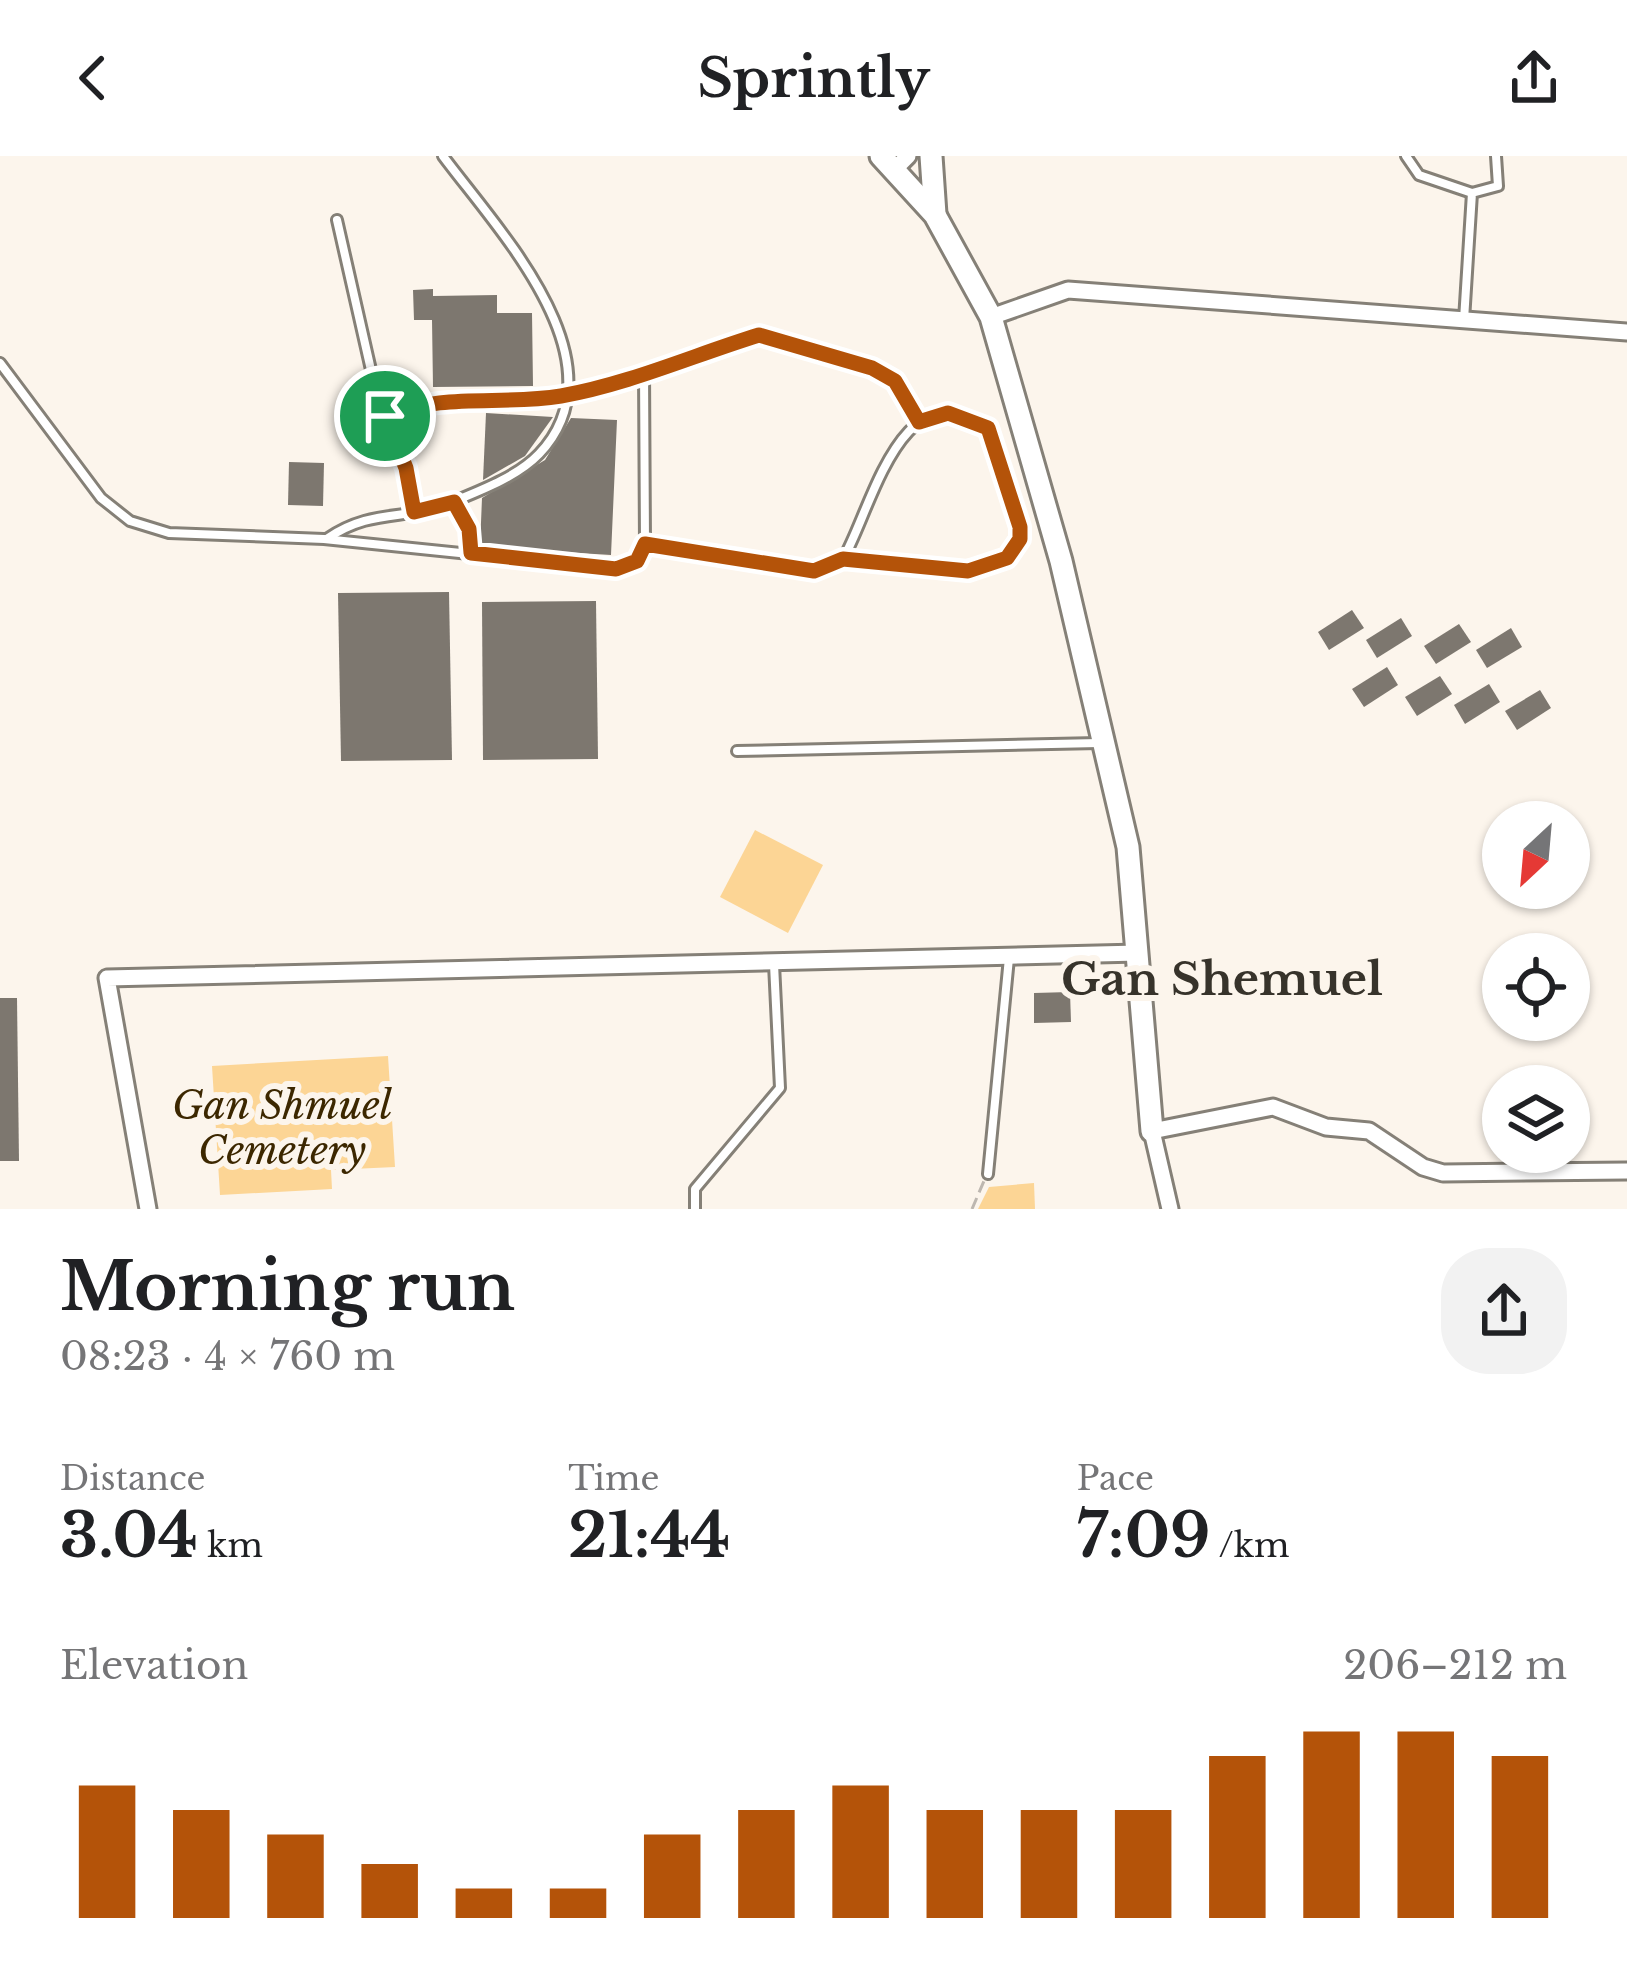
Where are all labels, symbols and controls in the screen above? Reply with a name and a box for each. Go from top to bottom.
icon: back [60,45,126,111]
text: Sprintly [697,45,930,112]
icon: share [1501,45,1567,111]
pin [334,365,436,467]
icon: arrive [352,383,418,449]
north arrow [1482,801,1590,909]
map controls [1482,801,1590,1173]
button: locate [1482,933,1590,1041]
district label: Gan Shemuel [1061,951,1383,1007]
button: layers [1482,1065,1590,1173]
park label: Gan Shmuel Cemetery [172,1081,393,1175]
text: Morning run [60,1246,515,1328]
button: share [1441,1248,1567,1374]
text: 08:23 · 4 × 760 m [60,1332,395,1381]
text: Distance [60,1458,206,1499]
text: Time [568,1458,659,1499]
text: Pace [1077,1458,1154,1499]
text: 3.04 [60,1499,198,1573]
text: 21:44 [568,1499,730,1573]
text: 7:09 [1077,1499,1210,1573]
text: km [198,1525,263,1566]
text: /km [1210,1525,1289,1566]
text: Elevation [60,1641,248,1690]
text: 206–212 m [1343,1641,1567,1690]

